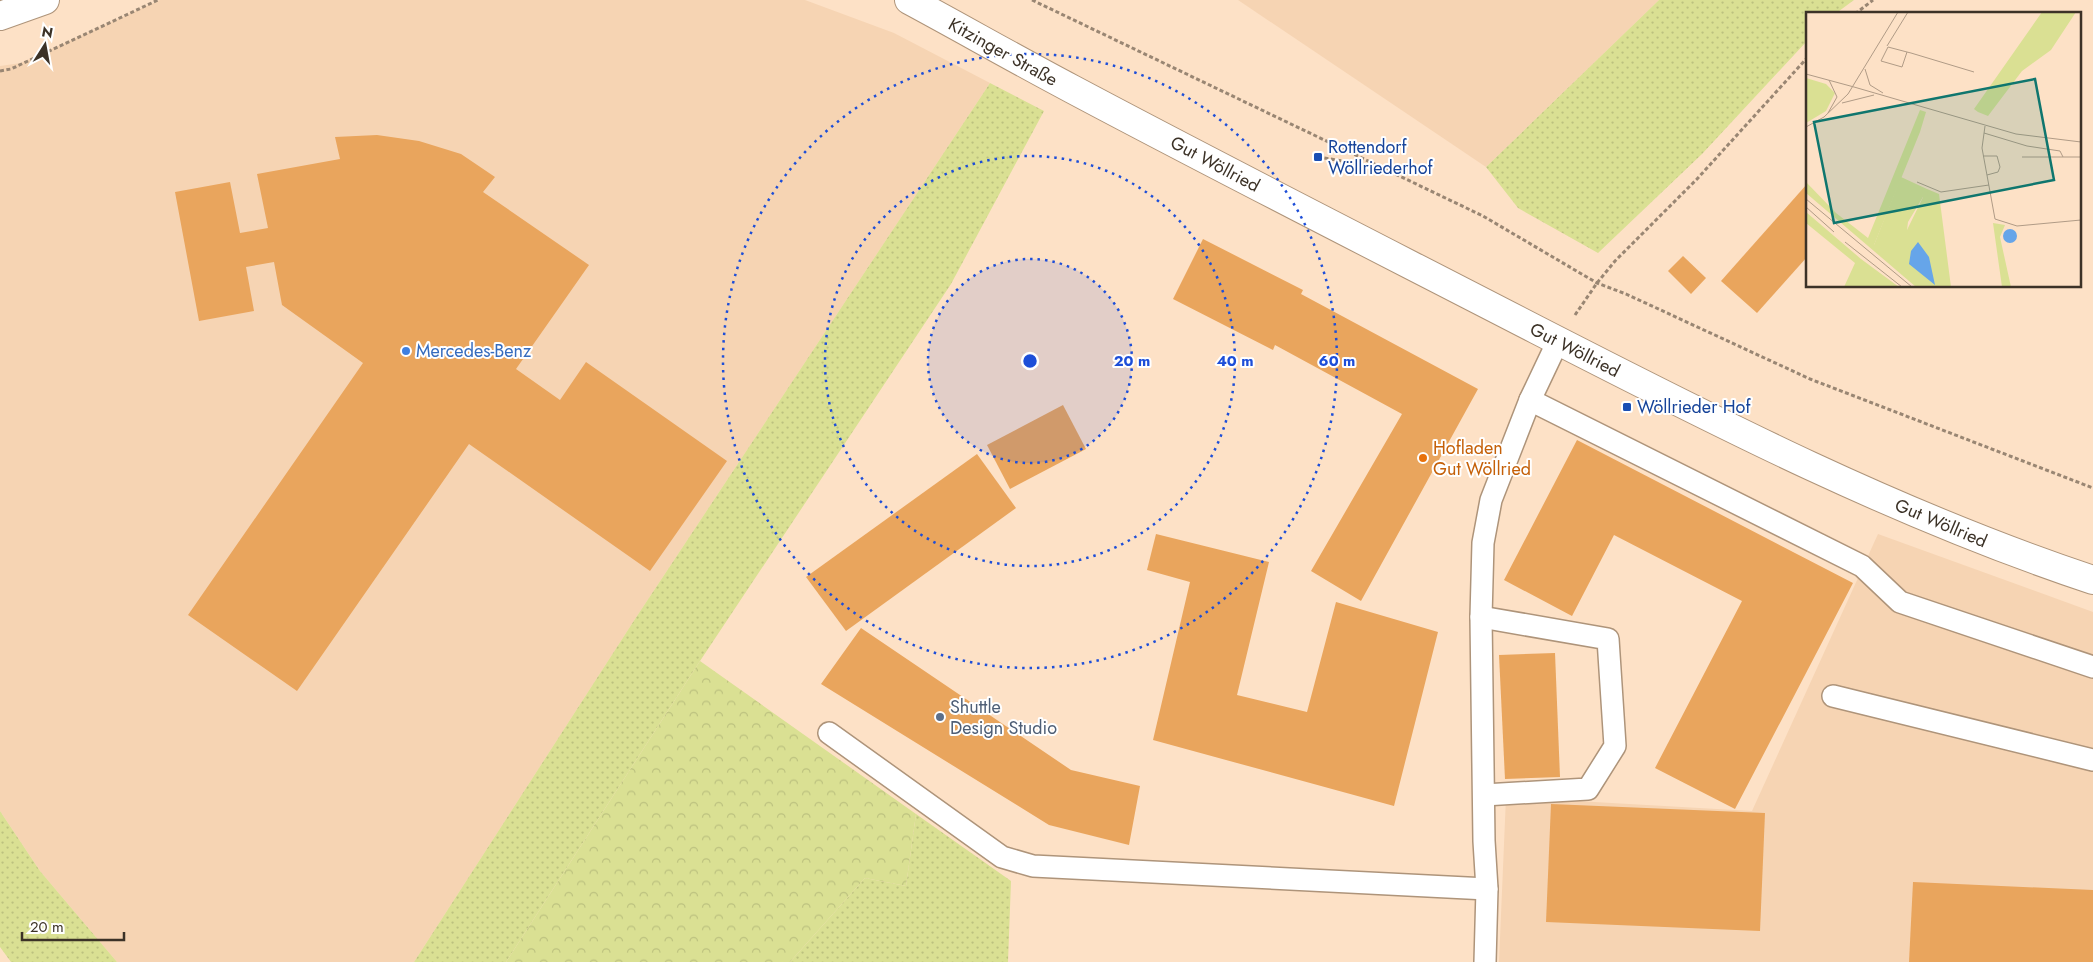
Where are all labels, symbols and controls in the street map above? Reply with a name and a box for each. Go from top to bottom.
street label: Kitzinger Straße [944,11,1062,93]
inset map [1806,12,2080,288]
north arrow [20,20,70,70]
text: N [40,21,55,43]
street label: Gut Wöllried [1166,130,1264,198]
place label: Rottendorf Wöllriederhof [1328,134,1434,181]
marker: Rottendorf Wöllriederhof [1312,151,1324,163]
street label: Gut Wöllried [1525,316,1625,384]
place label: Mercedes-Benz [416,338,532,364]
marker: Mercedes-Benz [400,345,412,357]
text: 20 m [1114,350,1150,372]
text: 40 m [1216,350,1254,372]
text: 60 m [1319,350,1355,372]
centre of rings [1021,352,1039,370]
place label: Wöllrieder Hof [1637,394,1751,420]
marker: Wöllrieder Hof [1621,401,1633,413]
place label: Hofladen Gut Wöllried [1433,435,1531,482]
marker: Hofladen Gut Wöllried [1417,452,1429,464]
street label: Gut Wöllried [1891,492,1991,554]
place label: Shuttle Design Studio [950,694,1057,741]
marker: Shuttle Design Studio [934,711,946,723]
scale bar [22,910,125,942]
text: 20 m [30,916,64,938]

